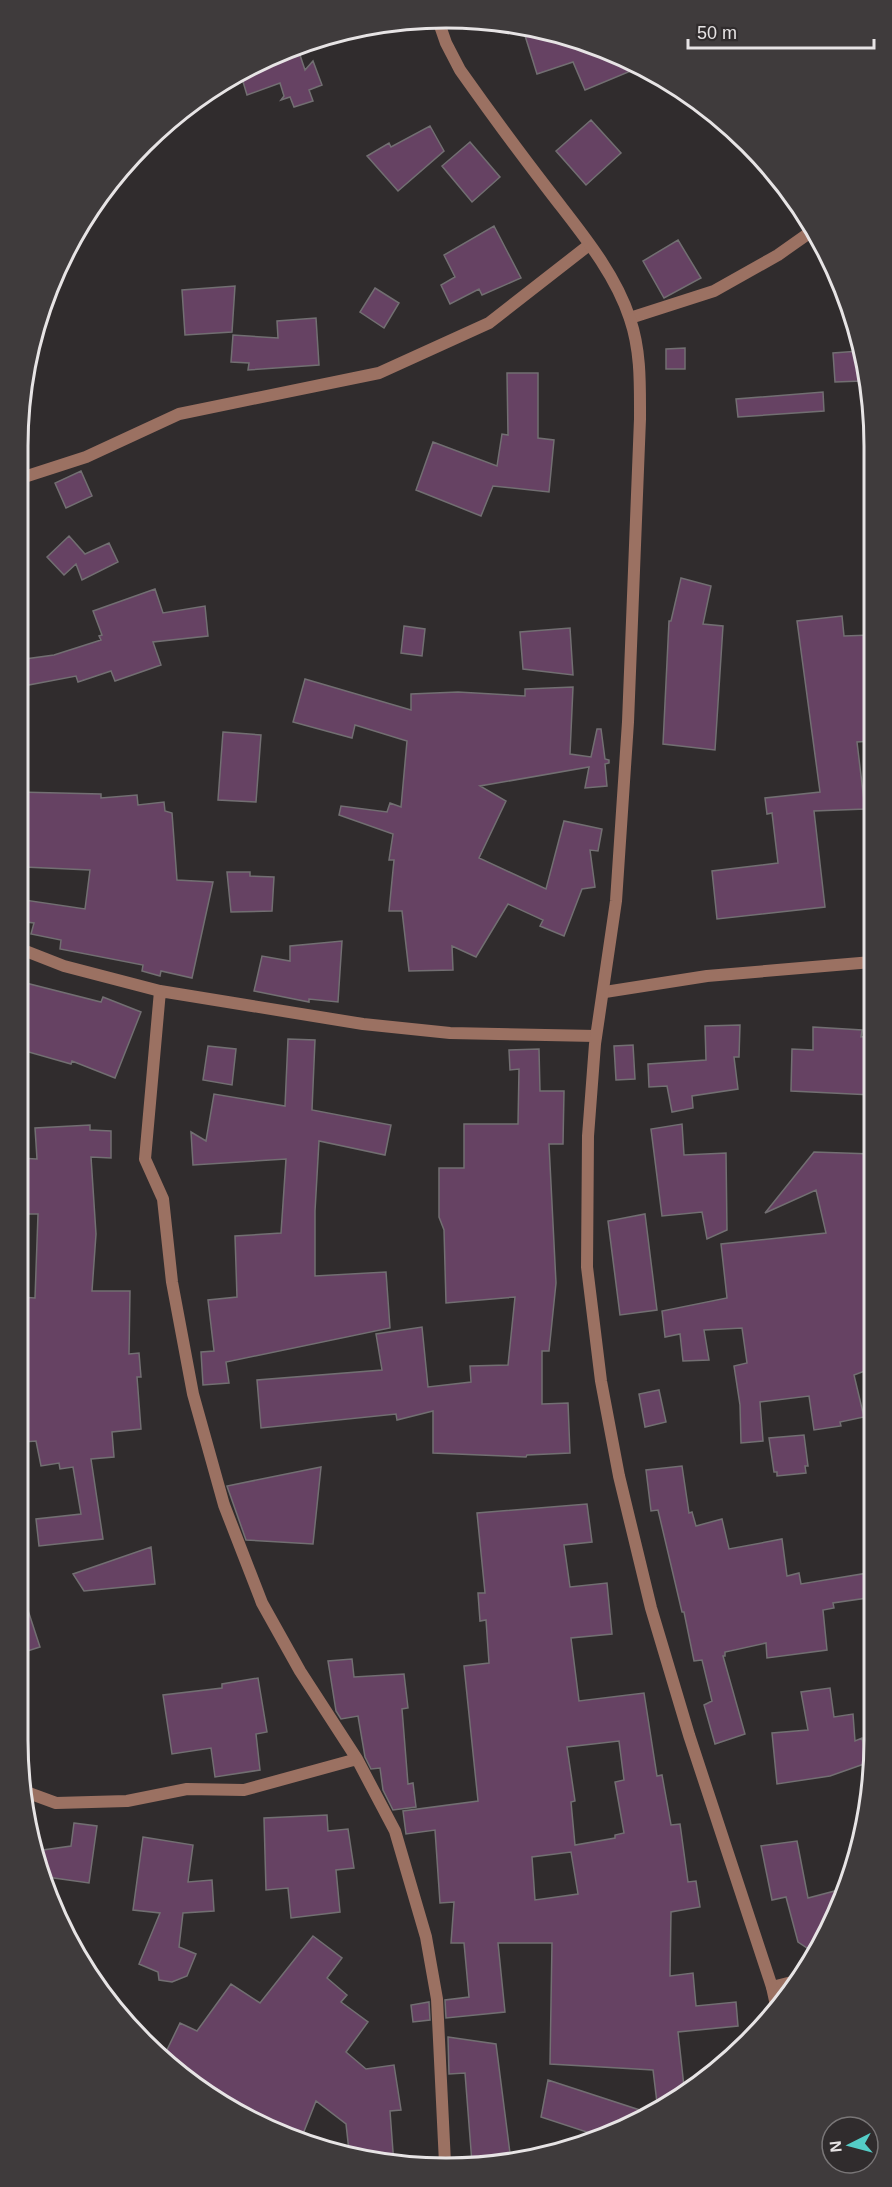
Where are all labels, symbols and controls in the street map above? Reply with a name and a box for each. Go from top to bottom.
scale bar [688,12,874,50]
text: 50 m [697,23,737,43]
north arrow [820,2115,880,2175]
text: N [827,2140,845,2153]

